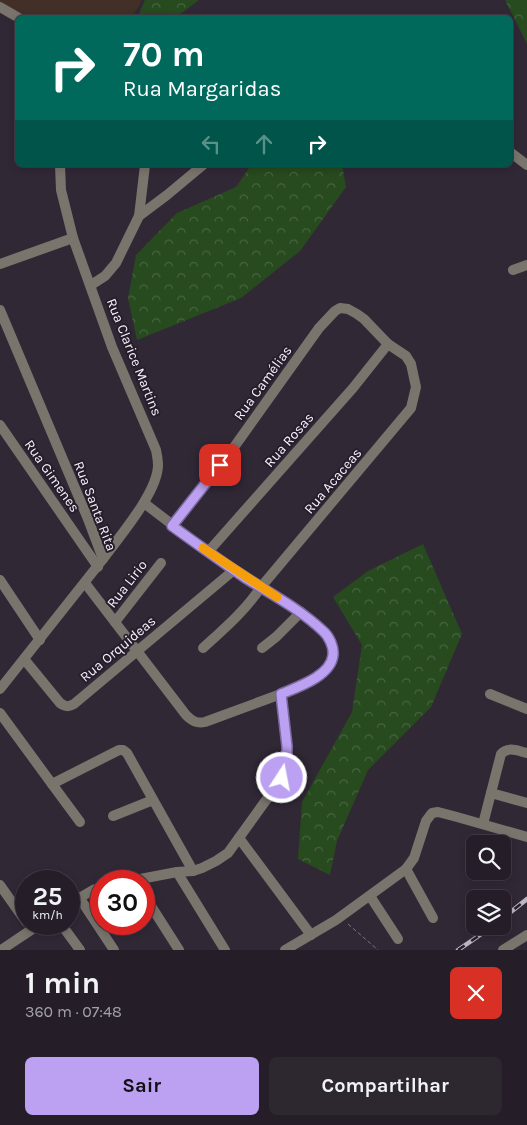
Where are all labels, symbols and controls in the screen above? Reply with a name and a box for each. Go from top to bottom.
text: 70 m [123,34,205,75]
icon: right [40,35,105,100]
text: Rua Margaridas [123,76,281,102]
icon: left [197,130,225,158]
icon: ahead [250,130,278,158]
icon: right [303,130,331,158]
street label: Rua Clarice Martins [103,296,165,418]
street label: Rua Camélias [230,342,296,424]
street label: Rua Rosas [261,409,317,471]
street label: Rua Gimenes [21,436,83,516]
pin [199,444,241,486]
street label: Rua Acaceas [301,445,365,517]
icon: arrive [206,451,234,479]
street label: Rua Santa Rita [70,459,120,553]
street label: Rua Lirio [103,557,151,611]
street label: Rua Orquideas [77,612,159,686]
position arrow [255,751,307,803]
map controls [466,835,511,935]
button: search [466,835,511,880]
speed limit sign: 30 [90,870,155,935]
text: 25 [33,882,62,911]
button: layers [466,890,511,935]
text: km/h [32,908,63,922]
text: 1 min [25,965,100,1001]
button: close [450,967,502,1019]
text: 360 m · 07:48 [25,1002,122,1021]
button: Sair [25,1057,259,1115]
button: Compartilhar [269,1057,502,1115]

